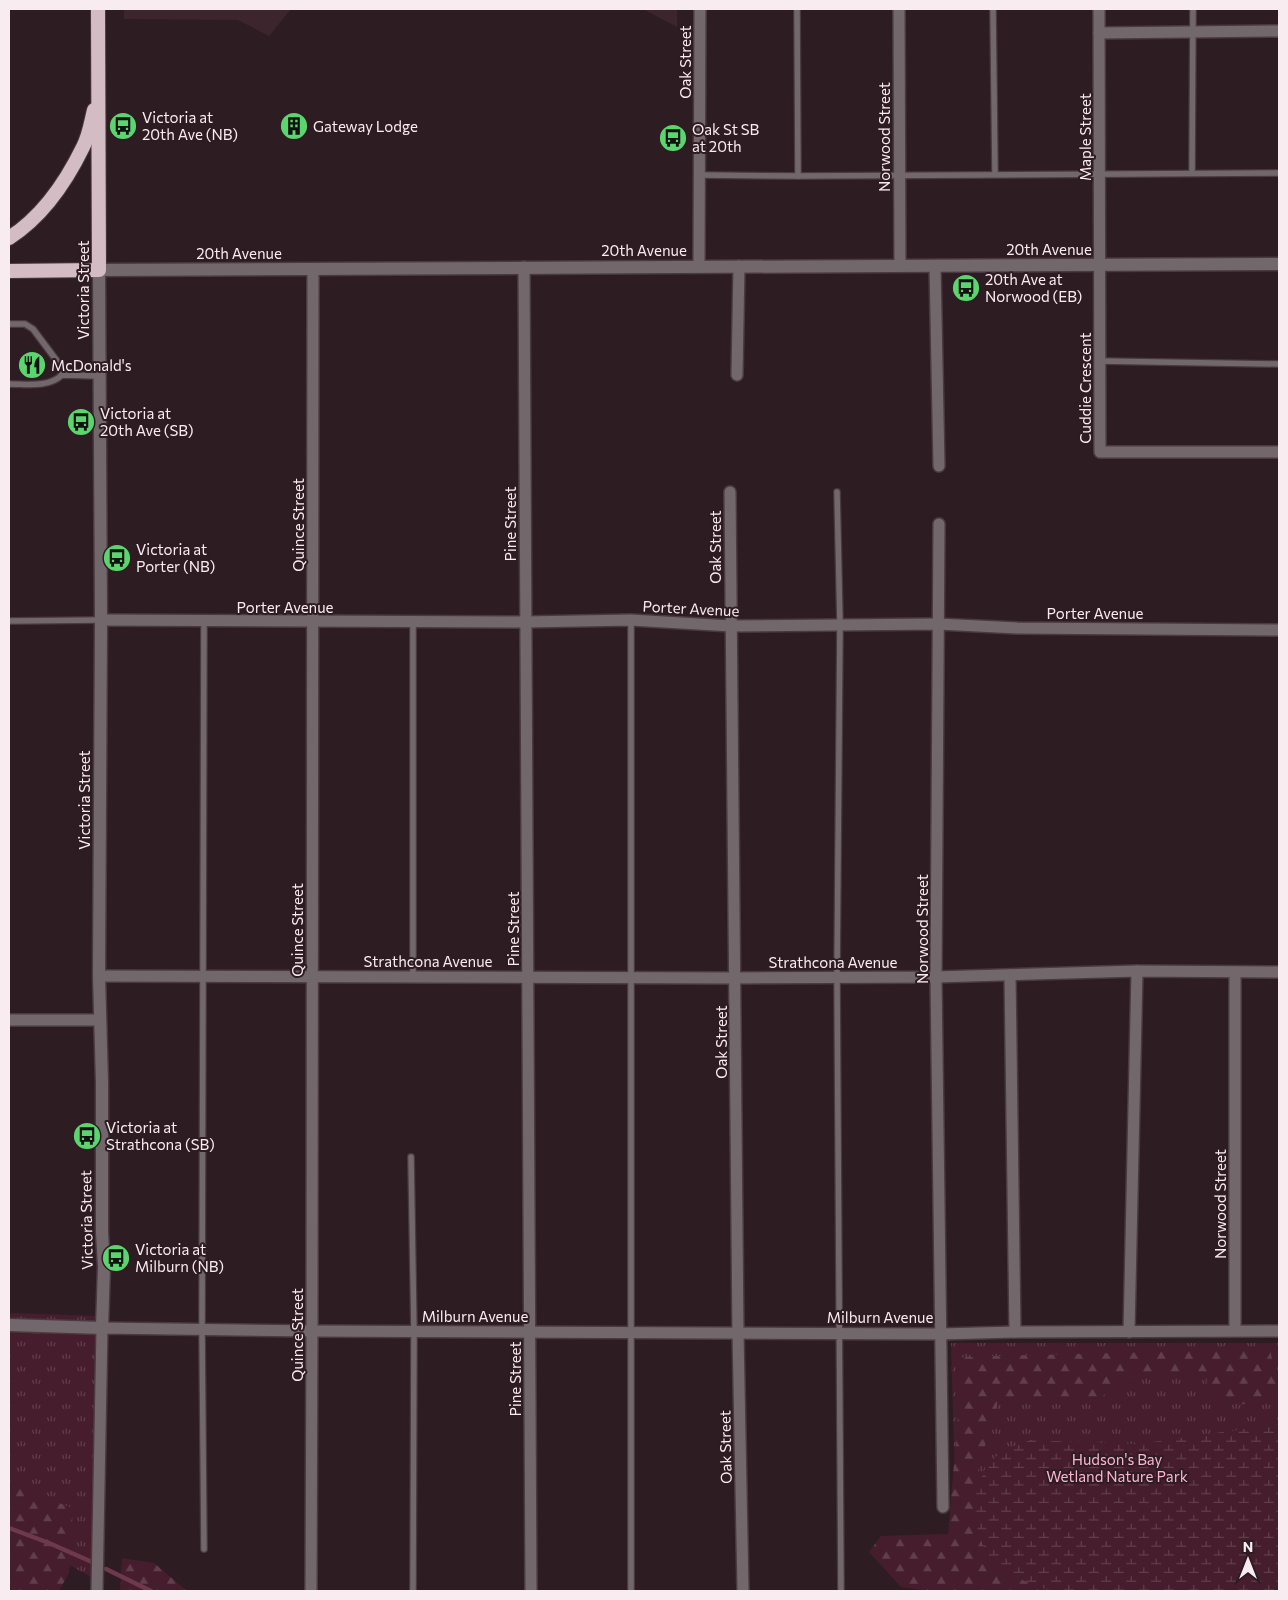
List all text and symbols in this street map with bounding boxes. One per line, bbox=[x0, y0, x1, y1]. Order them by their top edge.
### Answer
street label: Oak Street bbox=[676, 25, 694, 99]
street label: Norwood Street bbox=[875, 82, 893, 192]
street label: Maple Street bbox=[1076, 93, 1094, 181]
place label: Victoria at 20th Ave (NB) bbox=[142, 108, 238, 143]
bus stop icon: Victoria at 20th Ave (NB) bbox=[108, 111, 138, 141]
building icon: Gateway Lodge bbox=[279, 111, 309, 141]
place label: Gateway Lodge bbox=[313, 117, 418, 135]
place label: Oak St SB at 20th bbox=[692, 120, 760, 155]
bus stop icon: Oak St SB at 20th bbox=[658, 123, 688, 153]
street label: Victoria Street bbox=[74, 240, 92, 340]
street label: 20th Avenue bbox=[1006, 240, 1092, 258]
street label: 20th Avenue bbox=[601, 241, 687, 259]
street label: 20th Avenue bbox=[196, 244, 282, 262]
place label: 20th Ave at Norwood (EB) bbox=[985, 270, 1082, 305]
bus stop icon: 20th Ave at Norwood (EB) bbox=[951, 273, 981, 303]
street label: Cuddie Crescent bbox=[1076, 332, 1094, 444]
restaurant icon: McDonald's bbox=[17, 350, 47, 380]
place label: McDonald's bbox=[51, 356, 132, 374]
place label: Victoria at 20th Ave (SB) bbox=[100, 404, 193, 439]
bus stop icon: Victoria at 20th Ave (SB) bbox=[66, 407, 96, 437]
street label: Quince Street bbox=[289, 478, 307, 572]
street label: Pine Street bbox=[501, 486, 519, 562]
street label: Oak Street bbox=[706, 510, 724, 584]
place label: Victoria at Porter (NB) bbox=[136, 540, 215, 575]
bus stop icon: Victoria at Porter (NB) bbox=[102, 543, 132, 573]
street label: Porter Avenue bbox=[642, 596, 740, 620]
street label: Porter Avenue bbox=[237, 598, 334, 616]
street label: Porter Avenue bbox=[1047, 604, 1144, 622]
street label: Victoria Street bbox=[75, 750, 93, 850]
street label: Norwood Street bbox=[913, 874, 931, 984]
street label: Quince Street bbox=[288, 883, 306, 977]
street label: Pine Street bbox=[504, 891, 522, 967]
street label: Strathcona Avenue bbox=[364, 952, 493, 970]
street label: Strathcona Avenue bbox=[769, 953, 898, 971]
street label: Oak Street bbox=[712, 1005, 730, 1079]
place label: Victoria at Strathcona (SB) bbox=[106, 1118, 215, 1153]
bus stop icon: Victoria at Strathcona (SB) bbox=[72, 1121, 102, 1151]
street label: Norwood Street bbox=[1211, 1149, 1229, 1259]
street label: Victoria Street bbox=[76, 1170, 96, 1270]
place label: Victoria at Milburn (NB) bbox=[135, 1240, 224, 1275]
bus stop icon: Victoria at Milburn (NB) bbox=[101, 1243, 131, 1273]
street label: Quince Street bbox=[288, 1288, 306, 1382]
street label: Milburn Avenue bbox=[422, 1307, 528, 1325]
street label: Milburn Avenue bbox=[827, 1308, 933, 1326]
street label: Pine Street bbox=[506, 1341, 524, 1417]
street label: Oak Street bbox=[715, 1410, 735, 1484]
park label: Hudson's Bay Wetland Nature Park bbox=[1046, 1450, 1188, 1485]
north arrow bbox=[1223, 1535, 1273, 1585]
text: N bbox=[1243, 1538, 1253, 1555]

